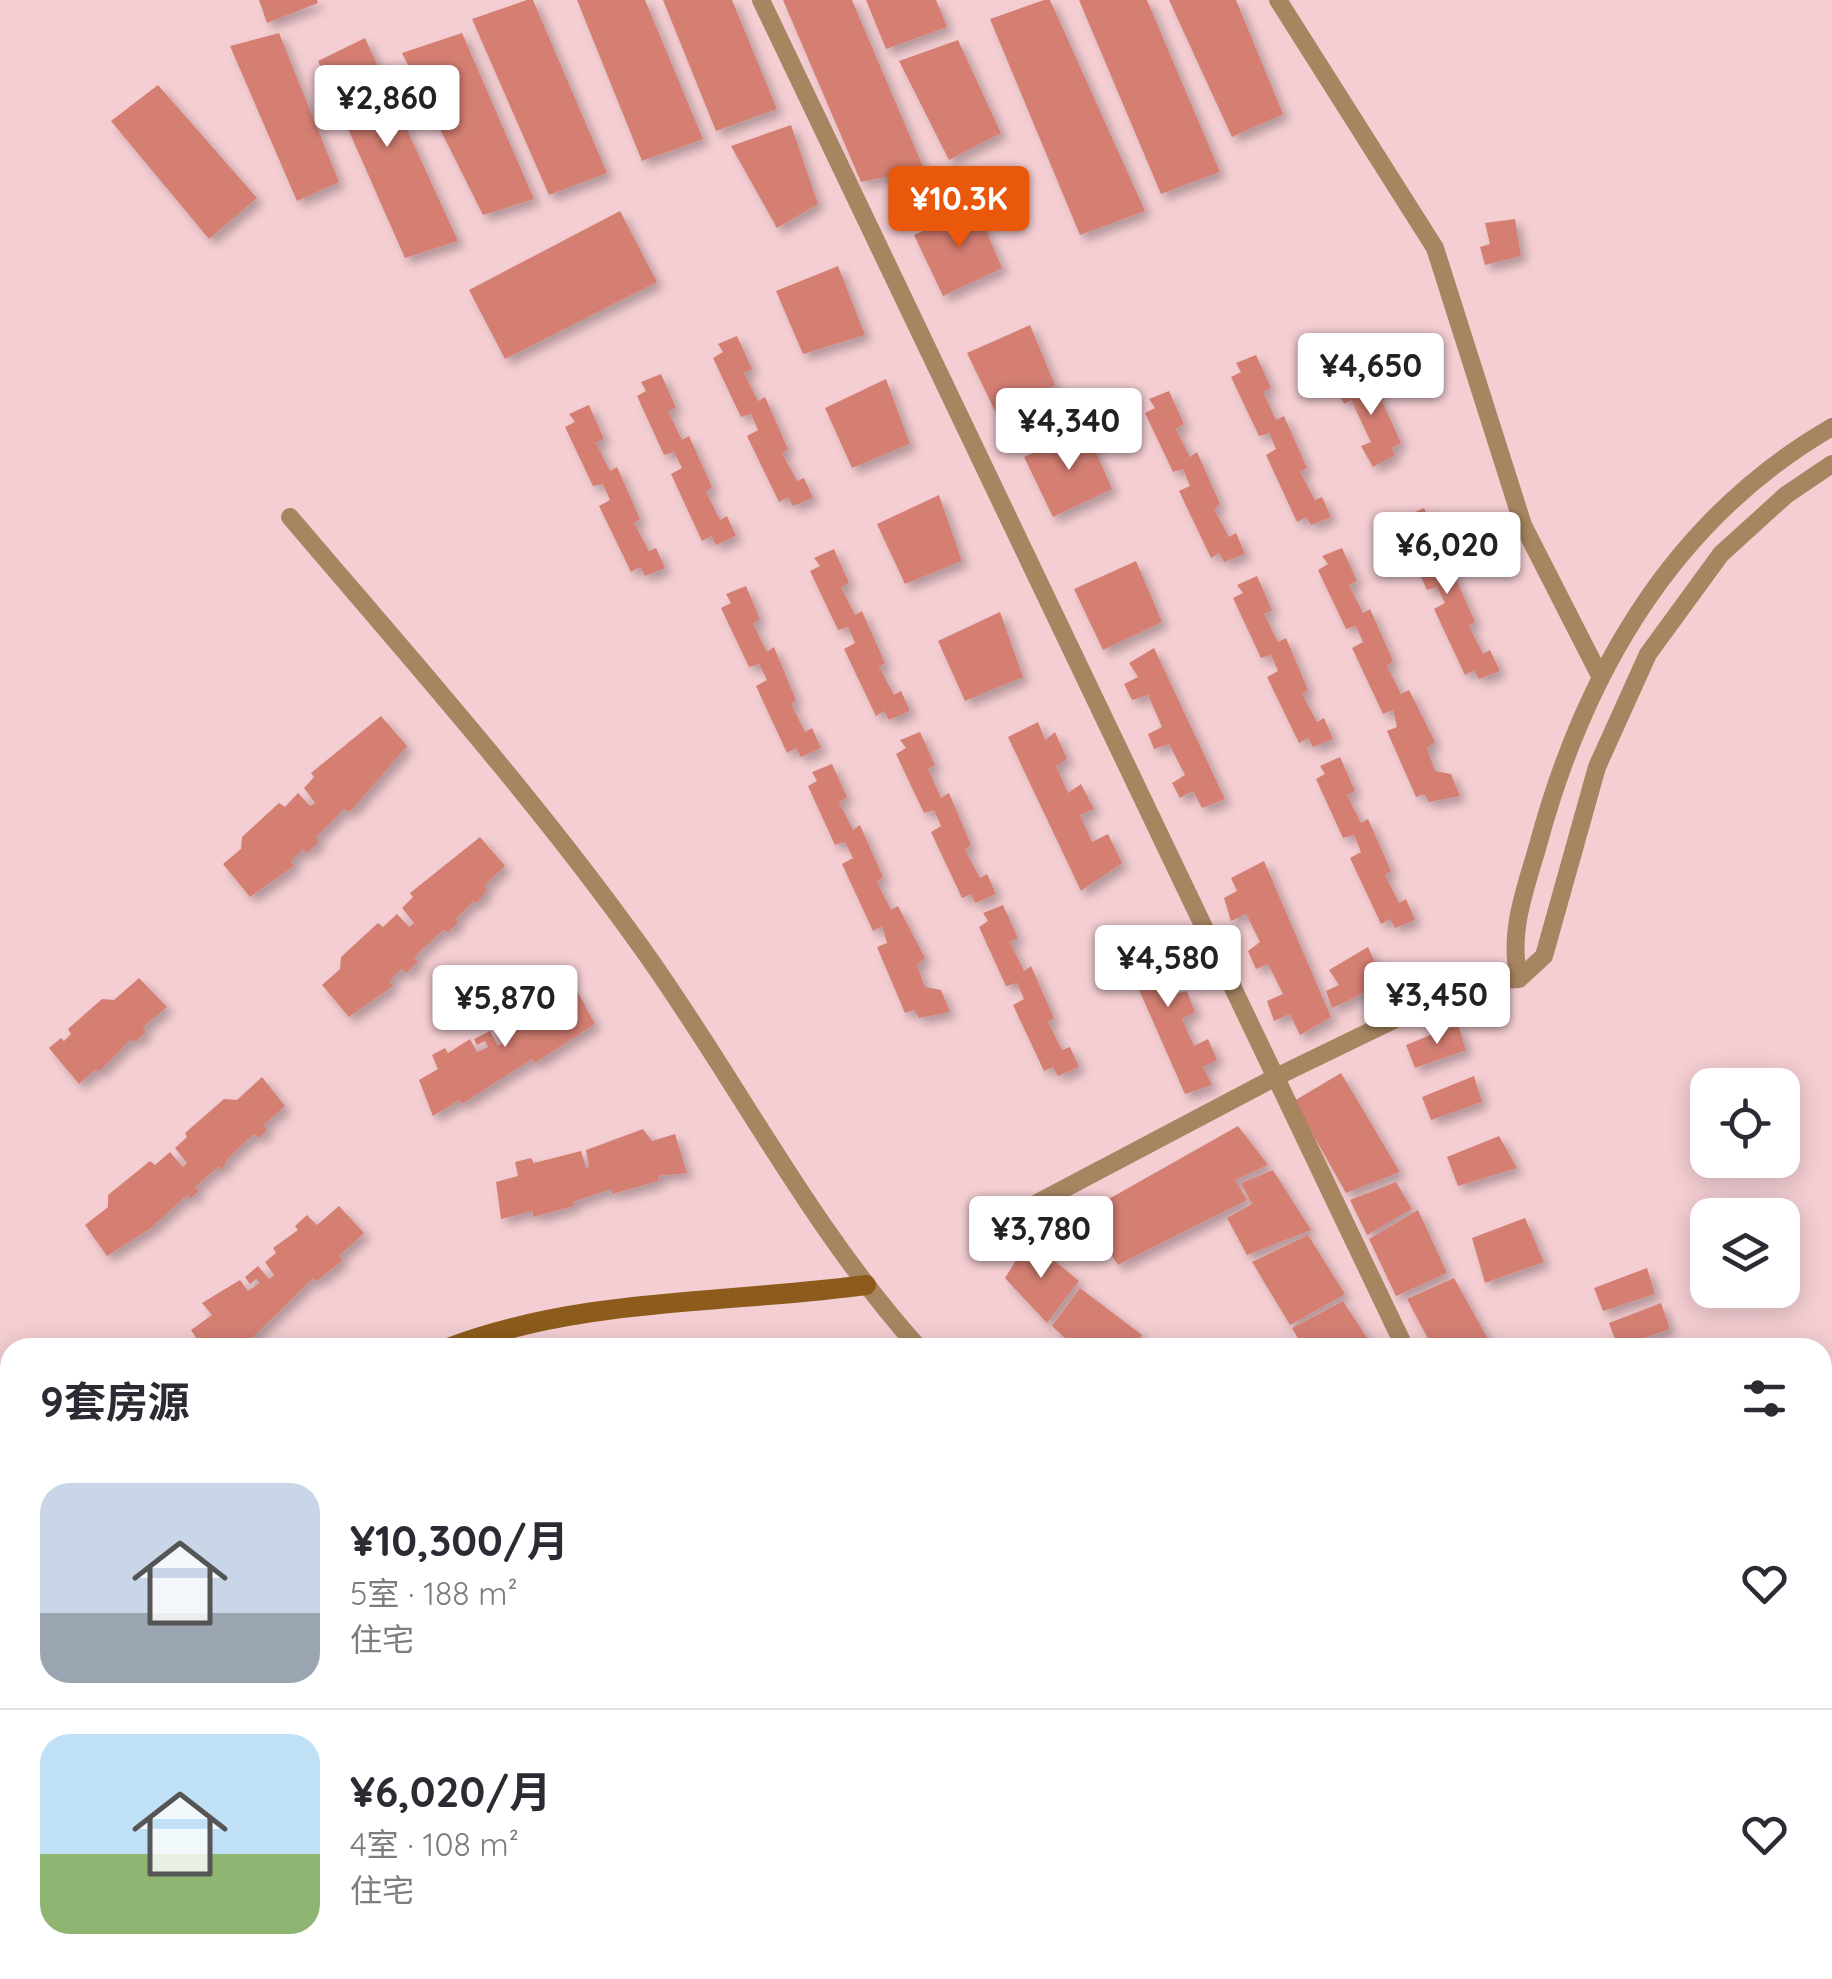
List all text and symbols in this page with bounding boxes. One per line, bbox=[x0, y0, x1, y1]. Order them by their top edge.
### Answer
pin: ¥2,860 bbox=[306, 65, 468, 150]
text: ¥2,860 bbox=[337, 77, 437, 117]
pin: ¥10.3K bbox=[878, 166, 1040, 251]
text: ¥10.3K bbox=[910, 178, 1008, 218]
pin: ¥4,650 bbox=[1290, 333, 1452, 418]
text: ¥4,650 bbox=[1320, 345, 1422, 385]
pin: ¥4,340 bbox=[988, 388, 1150, 473]
text: ¥4,340 bbox=[1018, 400, 1120, 440]
pin: ¥6,020 bbox=[1366, 512, 1528, 597]
text: ¥6,020 bbox=[1395, 524, 1499, 564]
pin: ¥4,580 bbox=[1087, 925, 1249, 1010]
text: ¥4,580 bbox=[1117, 937, 1219, 977]
pin: ¥3,450 bbox=[1356, 962, 1518, 1047]
pin: ¥5,870 bbox=[424, 965, 586, 1050]
text: ¥3,450 bbox=[1386, 974, 1488, 1014]
text: ¥5,870 bbox=[454, 977, 556, 1017]
map controls bbox=[1690, 1068, 1800, 1308]
button: locate bbox=[1690, 1068, 1800, 1178]
pin: ¥3,780 bbox=[960, 1196, 1122, 1281]
button: layers bbox=[1690, 1198, 1800, 1308]
text: ¥3,780 bbox=[991, 1208, 1091, 1248]
icon: filters bbox=[1737, 1371, 1792, 1426]
text: 9套房源 bbox=[40, 1375, 190, 1428]
text: ¥10,300/月 bbox=[350, 1514, 569, 1567]
icon: home bbox=[120, 1523, 240, 1643]
icon: heart bbox=[1737, 1556, 1792, 1611]
text: 5室 · 188 m² bbox=[350, 1573, 518, 1613]
text: 住宅 bbox=[350, 1619, 414, 1659]
text: ¥6,020/月 bbox=[350, 1765, 551, 1818]
icon: home bbox=[120, 1774, 240, 1894]
icon: heart bbox=[1737, 1807, 1792, 1862]
text: 4室 · 108 m² bbox=[350, 1824, 519, 1864]
text: 住宅 bbox=[350, 1870, 414, 1910]

